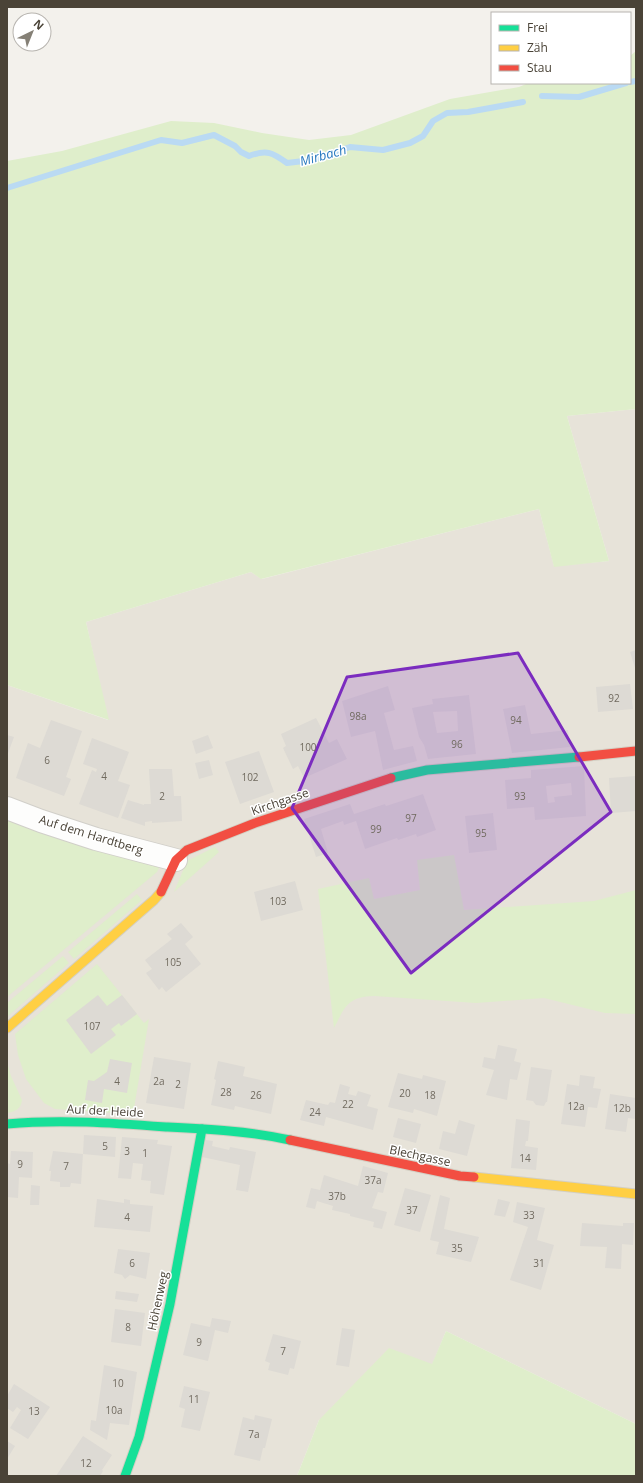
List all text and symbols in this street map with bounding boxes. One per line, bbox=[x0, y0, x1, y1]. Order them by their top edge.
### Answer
north arrow bbox=[12, 12, 52, 52]
legend bbox=[491, 12, 631, 84]
text: N bbox=[31, 16, 48, 33]
text: Frei bbox=[527, 19, 548, 36]
text: Zäh bbox=[527, 39, 548, 56]
text: Stau bbox=[527, 59, 552, 76]
water label: Mirbach bbox=[298, 140, 348, 170]
house number: 92 bbox=[608, 691, 620, 705]
house number: 98a bbox=[350, 709, 367, 723]
house number: 94 bbox=[510, 713, 522, 727]
house number: 96 bbox=[451, 737, 463, 751]
house number: 100 bbox=[299, 740, 317, 754]
house number: 6 bbox=[44, 753, 50, 767]
house number: 4 bbox=[101, 769, 107, 783]
house number: 102 bbox=[241, 770, 259, 784]
street label: Kirchgasse bbox=[249, 784, 311, 819]
house number: 2 bbox=[159, 789, 165, 803]
house number: 93 bbox=[514, 789, 526, 803]
street label: Auf dem Hardtberg bbox=[37, 811, 146, 859]
house number: 97 bbox=[405, 811, 417, 825]
house number: 99 bbox=[370, 822, 382, 836]
house number: 95 bbox=[475, 826, 487, 840]
house number: 103 bbox=[269, 894, 287, 908]
house number: 105 bbox=[164, 955, 182, 969]
house number: 107 bbox=[83, 1019, 101, 1033]
house number: 4 bbox=[114, 1074, 120, 1088]
house number: 2a bbox=[153, 1074, 165, 1088]
house number: 2 bbox=[175, 1077, 181, 1091]
house number: 28 bbox=[220, 1085, 232, 1099]
house number: 20 bbox=[399, 1086, 411, 1100]
house number: 26 bbox=[250, 1088, 262, 1102]
house number: 18 bbox=[424, 1088, 436, 1102]
house number: 22 bbox=[342, 1097, 354, 1111]
house number: 12a bbox=[568, 1099, 585, 1113]
street label: Auf der Heide bbox=[66, 1100, 144, 1121]
house number: 12b bbox=[613, 1101, 631, 1115]
house number: 24 bbox=[309, 1105, 321, 1119]
house number: 5 bbox=[102, 1139, 108, 1153]
street label: Blechgasse bbox=[388, 1141, 452, 1170]
house number: 3 bbox=[124, 1144, 130, 1158]
house number: 1 bbox=[142, 1146, 148, 1160]
house number: 14 bbox=[519, 1151, 531, 1165]
house number: 9 bbox=[17, 1157, 23, 1171]
house number: 7 bbox=[63, 1159, 69, 1173]
house number: 37a bbox=[365, 1173, 382, 1187]
house number: 37b bbox=[328, 1189, 346, 1203]
house number: 37 bbox=[406, 1203, 418, 1217]
house number: 33 bbox=[523, 1208, 535, 1222]
house number: 4 bbox=[124, 1210, 130, 1224]
house number: 35 bbox=[451, 1241, 463, 1255]
house number: 6 bbox=[129, 1256, 135, 1270]
house number: 31 bbox=[533, 1256, 545, 1270]
street label: Höhenweg bbox=[143, 1269, 172, 1332]
house number: 8 bbox=[125, 1320, 131, 1334]
house number: 9 bbox=[196, 1335, 202, 1349]
house number: 7 bbox=[280, 1344, 286, 1358]
house number: 10 bbox=[112, 1376, 124, 1390]
house number: 11 bbox=[188, 1392, 200, 1406]
house number: 10a bbox=[106, 1403, 123, 1417]
house number: 13 bbox=[28, 1404, 40, 1418]
house number: 7a bbox=[248, 1427, 260, 1441]
house number: 12 bbox=[80, 1456, 92, 1470]

